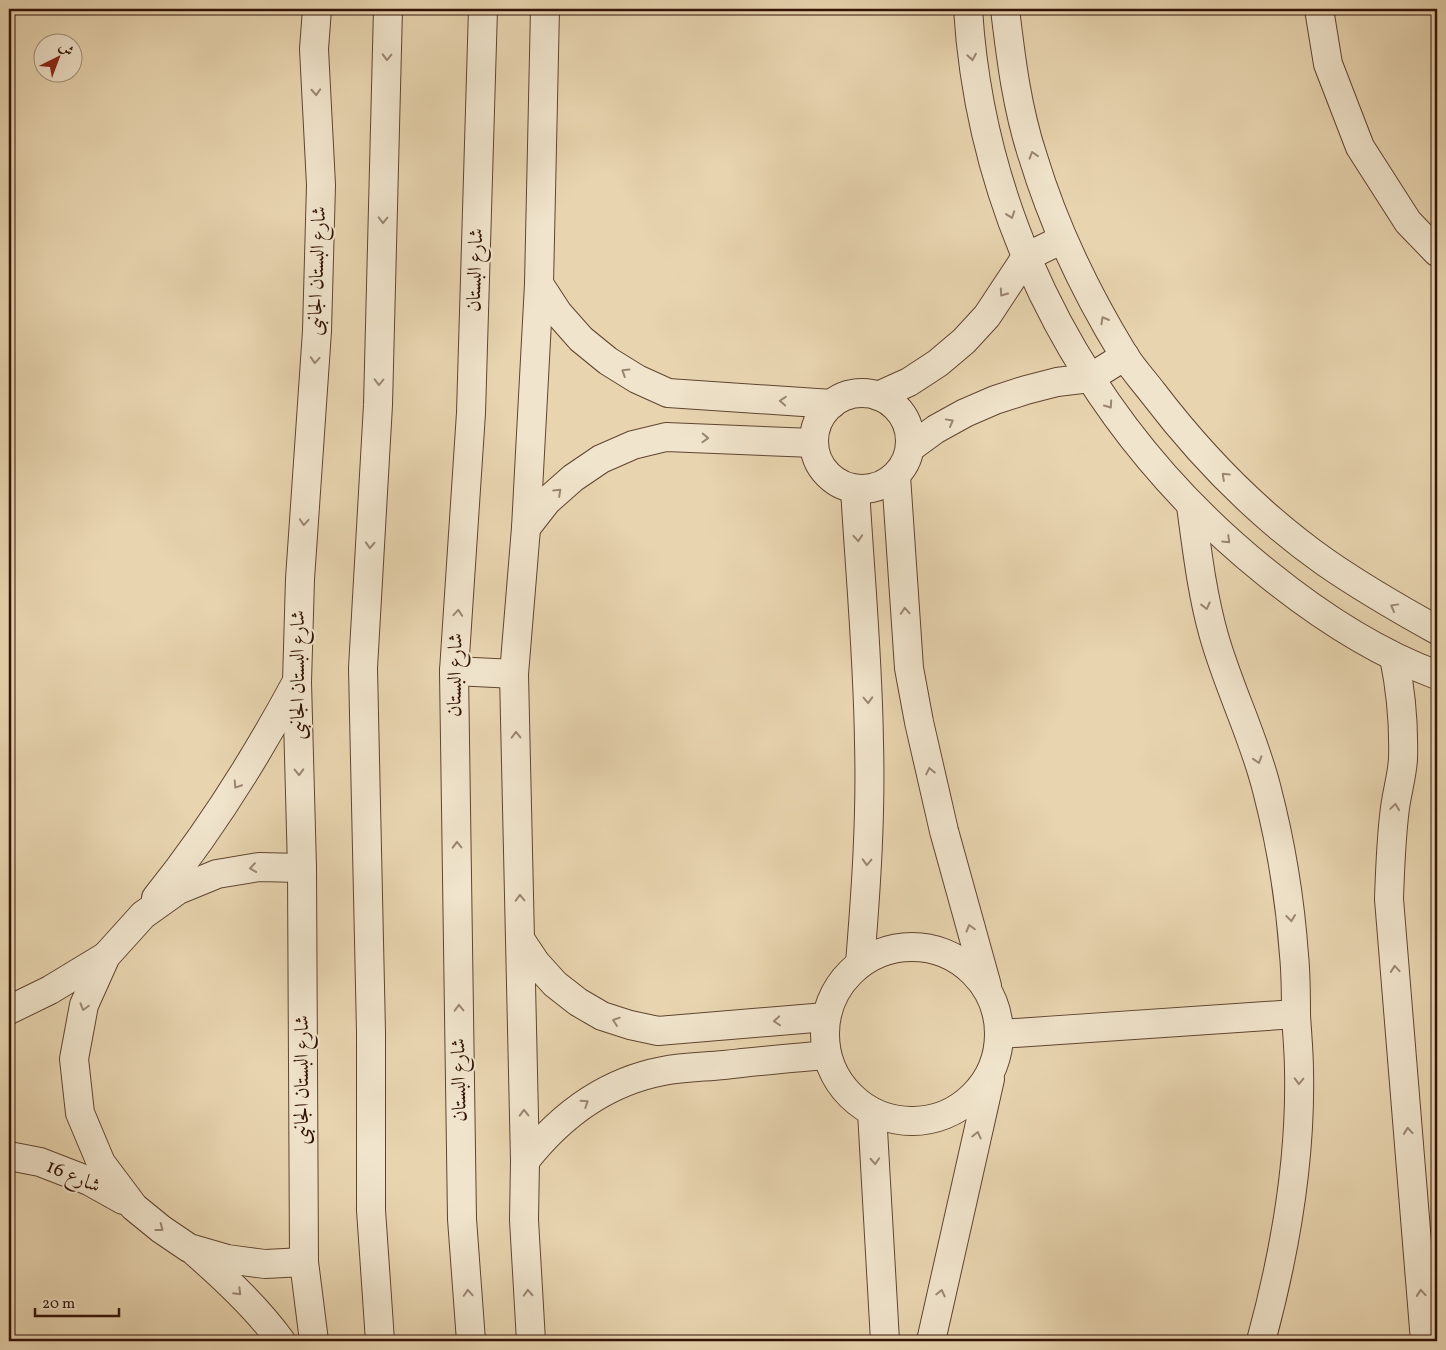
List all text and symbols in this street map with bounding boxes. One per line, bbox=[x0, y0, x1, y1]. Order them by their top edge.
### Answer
north arrow bbox=[32, 32, 82, 82]
text: ش bbox=[54, 38, 77, 61]
one-way arrow bbox=[967, 53, 977, 62]
one-way arrow bbox=[382, 54, 392, 62]
one-way arrow bbox=[311, 89, 321, 97]
one-way arrow bbox=[1028, 152, 1038, 160]
street label: شارع البستان الجانبى bbox=[302, 206, 336, 336]
one-way arrow bbox=[1005, 210, 1015, 219]
one-way arrow bbox=[378, 216, 388, 224]
street label: شارع البستان bbox=[461, 228, 493, 312]
one-way arrow bbox=[1000, 287, 1009, 297]
one-way arrow bbox=[1101, 316, 1111, 325]
one-way arrow bbox=[310, 356, 321, 364]
one-way arrow bbox=[622, 369, 631, 379]
one-way arrow bbox=[374, 379, 384, 387]
one-way arrow bbox=[779, 395, 787, 406]
one-way arrow bbox=[1103, 399, 1112, 409]
one-way arrow bbox=[945, 418, 954, 428]
one-way arrow bbox=[701, 433, 709, 444]
one-way arrow bbox=[1221, 473, 1230, 482]
one-way arrow bbox=[552, 489, 561, 498]
one-way arrow bbox=[299, 518, 310, 526]
one-way arrow bbox=[852, 534, 863, 542]
one-way arrow bbox=[1221, 534, 1230, 543]
one-way arrow bbox=[365, 541, 376, 549]
one-way arrow bbox=[1200, 601, 1211, 610]
one-way arrow bbox=[1391, 603, 1400, 613]
one-way arrow bbox=[900, 607, 911, 615]
one-way arrow bbox=[452, 609, 463, 617]
street label: شارع البستان الجانبى bbox=[285, 610, 315, 740]
street label: شارع البستان bbox=[441, 633, 473, 717]
one-way arrow bbox=[863, 696, 873, 704]
one-way arrow bbox=[511, 731, 521, 739]
one-way arrow bbox=[1252, 755, 1262, 763]
one-way arrow bbox=[925, 767, 936, 776]
one-way arrow bbox=[294, 768, 304, 776]
one-way arrow bbox=[234, 780, 244, 789]
one-way arrow bbox=[1390, 802, 1400, 811]
one-way arrow bbox=[452, 841, 462, 849]
one-way arrow bbox=[861, 859, 872, 867]
one-way arrow bbox=[249, 862, 257, 873]
one-way arrow bbox=[514, 893, 525, 901]
one-way arrow bbox=[1285, 915, 1296, 923]
one-way arrow bbox=[966, 925, 976, 933]
one-way arrow bbox=[1390, 964, 1401, 972]
one-way arrow bbox=[80, 1002, 90, 1011]
one-way arrow bbox=[454, 1004, 464, 1012]
street label: شارع البستان الجانبى bbox=[289, 1015, 319, 1145]
one-way arrow bbox=[613, 1016, 621, 1026]
one-way arrow bbox=[773, 1016, 781, 1027]
street label: شارع البستان bbox=[445, 1038, 477, 1122]
one-way arrow bbox=[1294, 1077, 1304, 1085]
one-way arrow bbox=[579, 1100, 589, 1109]
one-way arrow bbox=[519, 1108, 529, 1116]
one-way arrow bbox=[1403, 1126, 1414, 1134]
one-way arrow bbox=[971, 1131, 982, 1140]
street label: شارع 16 bbox=[41, 1153, 105, 1203]
one-way arrow bbox=[869, 1157, 880, 1165]
one-way arrow bbox=[154, 1222, 164, 1231]
scale bar bbox=[35, 1285, 119, 1317]
one-way arrow bbox=[232, 1286, 241, 1295]
one-way arrow bbox=[462, 1288, 473, 1296]
one-way arrow bbox=[522, 1288, 533, 1296]
one-way arrow bbox=[1416, 1288, 1427, 1296]
one-way arrow bbox=[935, 1289, 946, 1298]
text: 20 m bbox=[42, 1294, 75, 1315]

